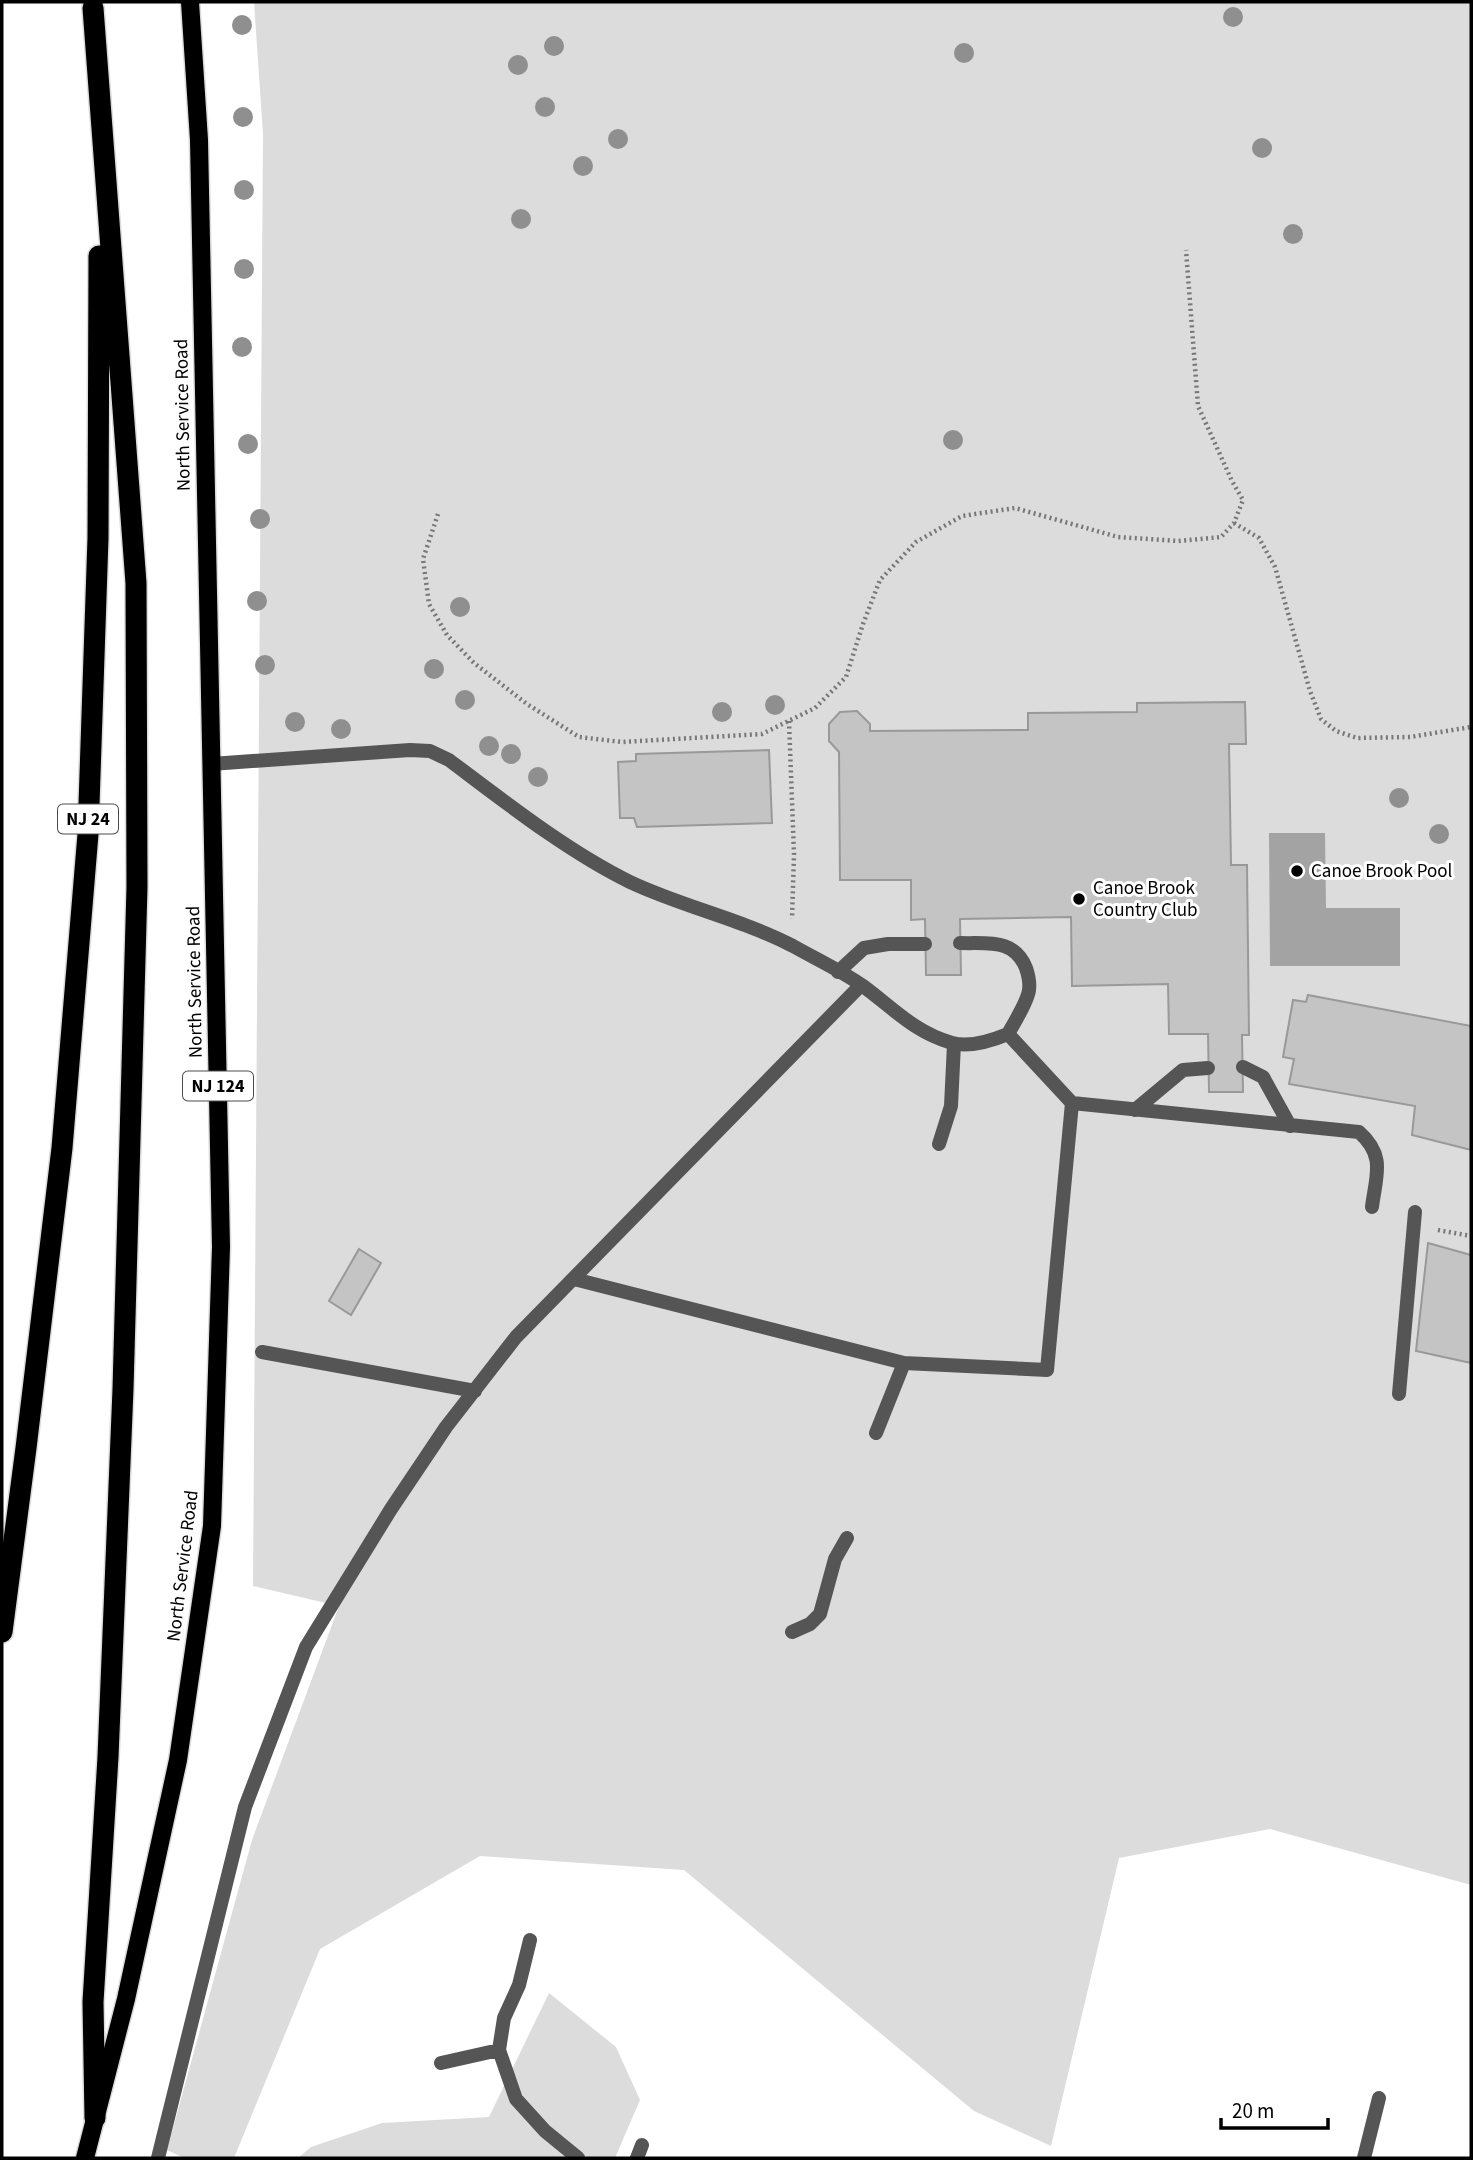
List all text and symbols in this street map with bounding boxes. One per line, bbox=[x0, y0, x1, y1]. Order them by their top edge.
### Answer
street label: North Service Road bbox=[168, 339, 198, 491]
road number: NJ 24 bbox=[58, 804, 118, 834]
place label: Canoe Brook Pool bbox=[1311, 858, 1453, 885]
marker: Canoe Brook Pool bbox=[1289, 863, 1305, 879]
place label: Canoe Brook Country Club bbox=[1093, 875, 1198, 924]
marker: Canoe Brook Country Club bbox=[1071, 891, 1087, 907]
street label: North Service Road bbox=[180, 906, 210, 1058]
road number: NJ 124 bbox=[183, 1072, 253, 1100]
street label: North Service Road bbox=[160, 1489, 206, 1643]
scale bar bbox=[1221, 2086, 1328, 2130]
text: 20 m bbox=[1232, 2096, 1274, 2126]

